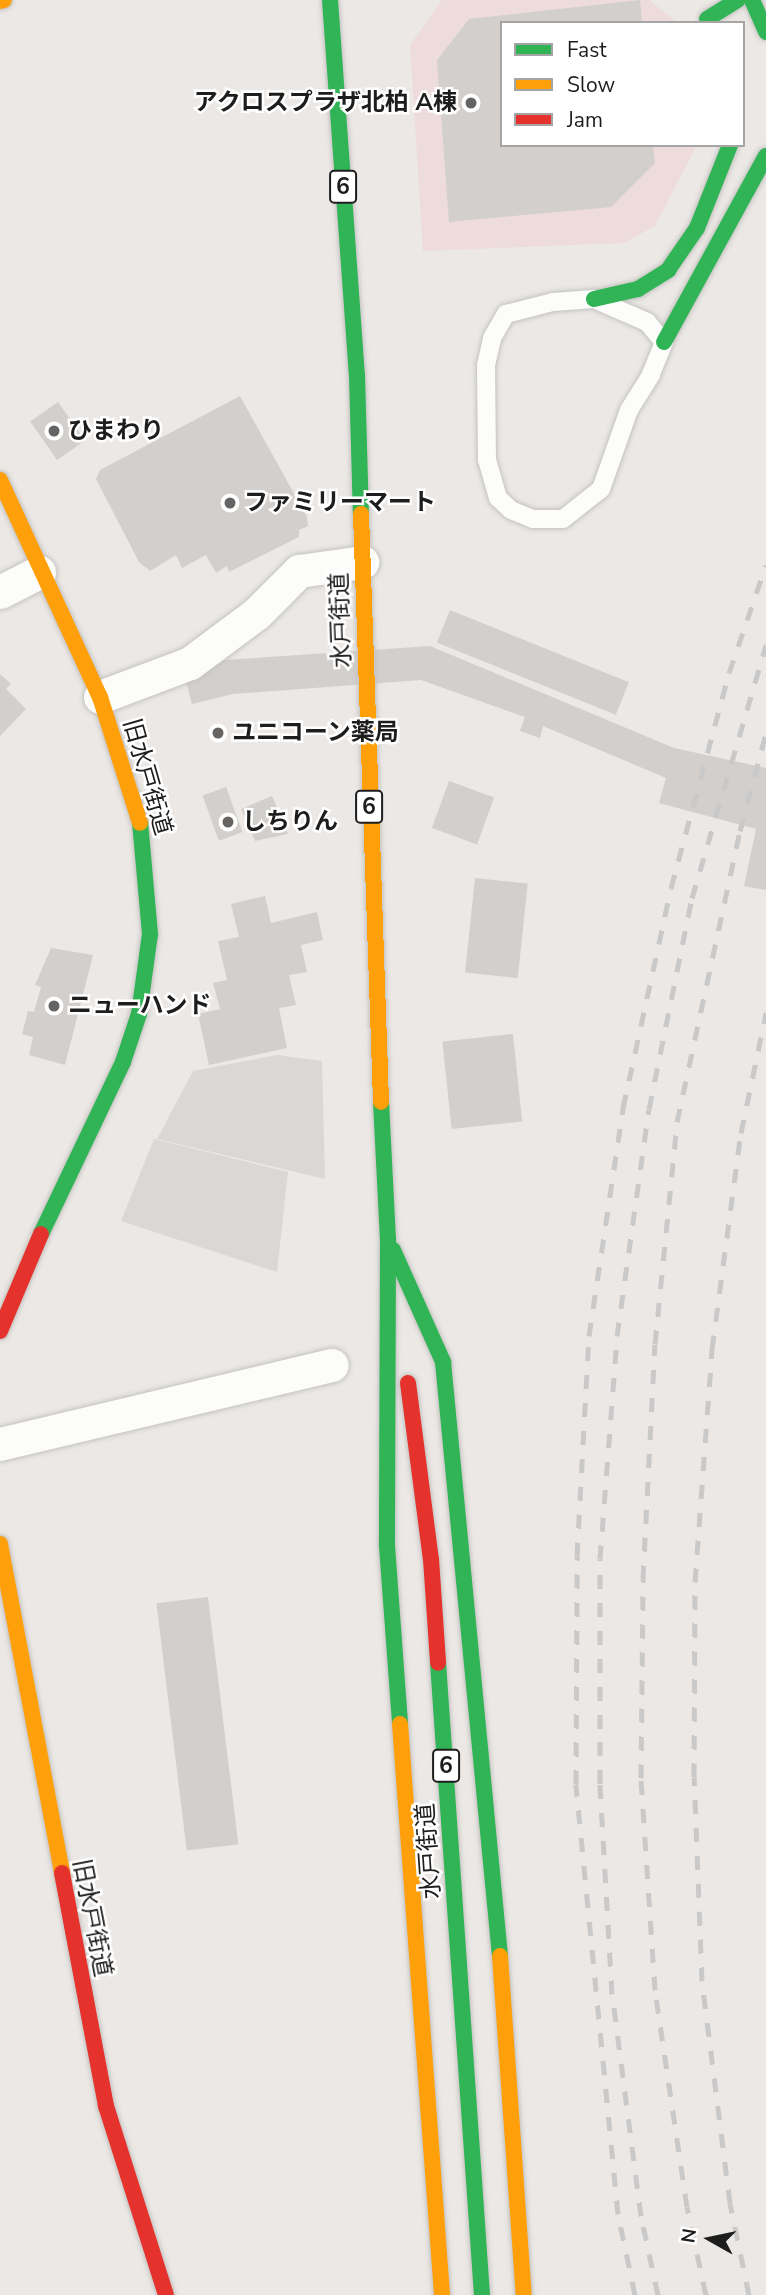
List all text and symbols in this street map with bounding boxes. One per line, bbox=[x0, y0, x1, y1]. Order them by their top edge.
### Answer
legend bbox=[500, 21, 745, 147]
text: Fast bbox=[567, 36, 607, 64]
text: Slow bbox=[567, 71, 615, 99]
place label: アクロスプラザ北柏 A棟 bbox=[193, 89, 457, 117]
marker: アクロスプラザ北柏 A棟 bbox=[463, 95, 479, 111]
text: Jam bbox=[567, 106, 603, 134]
road number: 6 bbox=[329, 168, 357, 206]
place label: ひまわり bbox=[68, 417, 164, 445]
marker: ひまわり bbox=[46, 423, 62, 439]
place label: ファミリーマート bbox=[244, 489, 436, 517]
marker: ファミリーマート bbox=[222, 495, 238, 511]
street label: 水戸街道 bbox=[325, 572, 357, 668]
street label: 旧水戸街道 bbox=[117, 715, 177, 839]
place label: ユニコーン薬局 bbox=[232, 719, 400, 747]
marker: ユニコーン薬局 bbox=[210, 725, 226, 741]
road number: 6 bbox=[355, 788, 383, 827]
place label: しちりん bbox=[242, 808, 338, 836]
marker: しちりん bbox=[220, 814, 236, 830]
place label: ニューハンド bbox=[68, 992, 212, 1020]
marker: ニューハンド bbox=[46, 998, 62, 1014]
road number: 6 bbox=[432, 1746, 460, 1786]
street label: 水戸街道 bbox=[411, 1802, 447, 1900]
street label: 旧水戸街道 bbox=[66, 1856, 118, 1980]
north arrow bbox=[675, 2204, 745, 2274]
text: N bbox=[675, 2227, 703, 2245]

